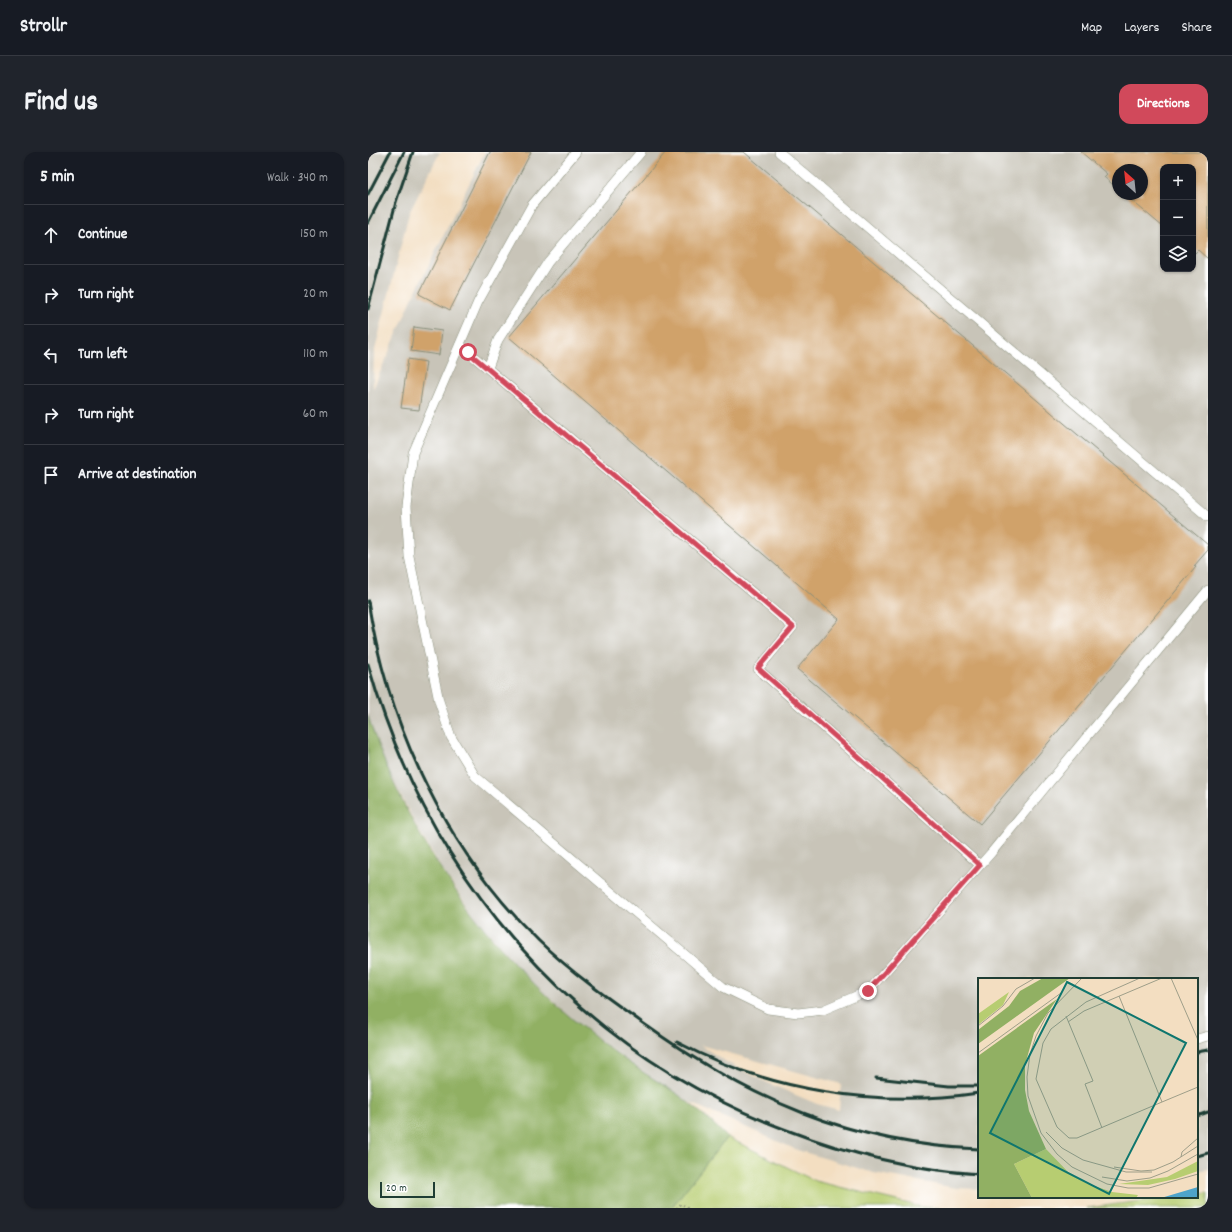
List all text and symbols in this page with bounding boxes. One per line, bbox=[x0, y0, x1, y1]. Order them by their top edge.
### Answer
text: Strollr bbox=[20, 14, 67, 41]
text: Map bbox=[1081, 18, 1102, 38]
text: Layers bbox=[1124, 18, 1159, 38]
text: Share bbox=[1181, 18, 1212, 38]
text: Find us bbox=[24, 84, 98, 124]
button: Directions bbox=[1119, 84, 1208, 124]
north arrow bbox=[1112, 164, 1148, 200]
map controls bbox=[1160, 164, 1196, 272]
button: + bbox=[1160, 164, 1196, 200]
text: 5 min bbox=[40, 166, 74, 190]
text: Walk · 340 m bbox=[267, 169, 328, 188]
button: − bbox=[1160, 200, 1196, 236]
icon: ahead bbox=[40, 224, 62, 246]
text: Continue bbox=[78, 224, 127, 246]
text: 150 m bbox=[300, 225, 328, 244]
button: layers bbox=[1160, 236, 1196, 272]
icon: right bbox=[40, 284, 62, 306]
text: Turn right bbox=[78, 284, 134, 306]
text: 20 m bbox=[303, 285, 328, 304]
route start bbox=[459, 343, 477, 361]
icon: left bbox=[40, 344, 62, 366]
text: Turn left bbox=[78, 344, 127, 366]
text: 110 m bbox=[303, 345, 328, 364]
icon: right bbox=[40, 404, 62, 426]
text: Turn right bbox=[78, 404, 134, 426]
text: 60 m bbox=[303, 405, 328, 424]
icon: arrive bbox=[40, 464, 62, 486]
text: Arrive at destination bbox=[78, 464, 196, 486]
inset map bbox=[978, 978, 1198, 1198]
route end bbox=[859, 982, 877, 1000]
scale bar bbox=[380, 1180, 435, 1199]
text: 20 m bbox=[386, 1181, 407, 1197]

